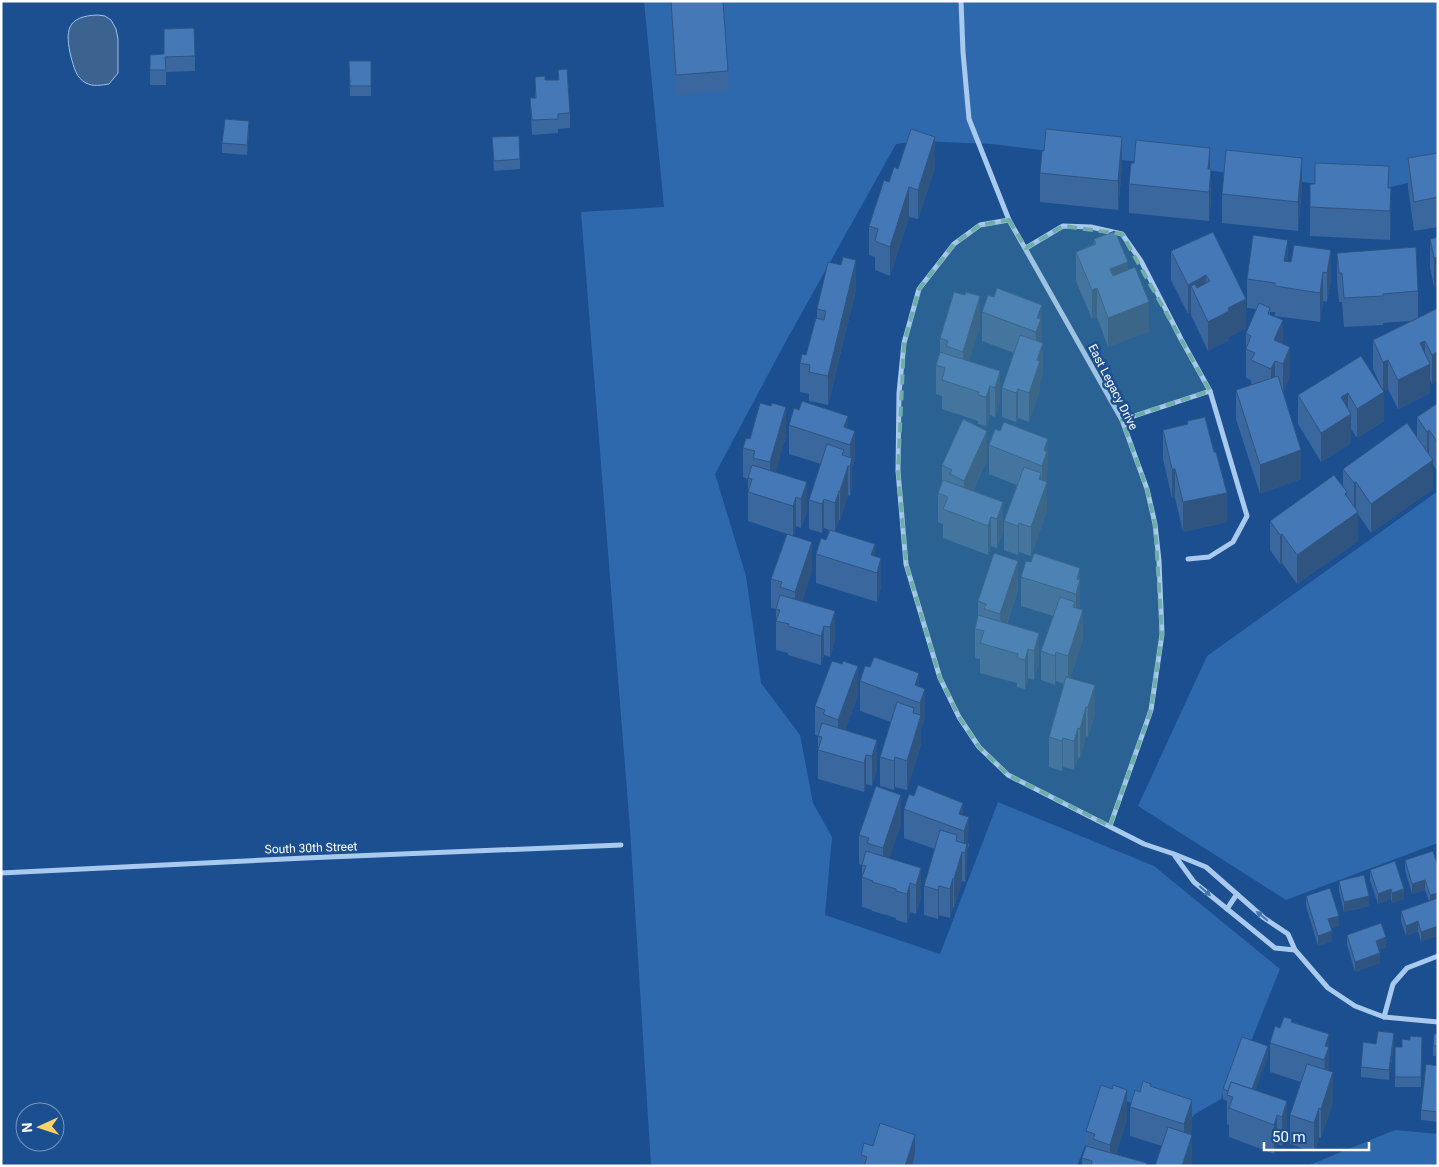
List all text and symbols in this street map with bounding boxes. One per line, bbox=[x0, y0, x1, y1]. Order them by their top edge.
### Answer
street label: East Legacy Drive bbox=[1085, 342, 1141, 432]
street label: South 30th Street bbox=[264, 839, 358, 857]
one-way arrow bbox=[1198, 885, 1211, 896]
one-way arrow bbox=[1256, 910, 1269, 921]
north arrow bbox=[15, 1102, 65, 1152]
scale bar bbox=[1264, 1120, 1369, 1152]
text: N bbox=[19, 1122, 35, 1133]
text: 50 m bbox=[1272, 1128, 1306, 1146]

